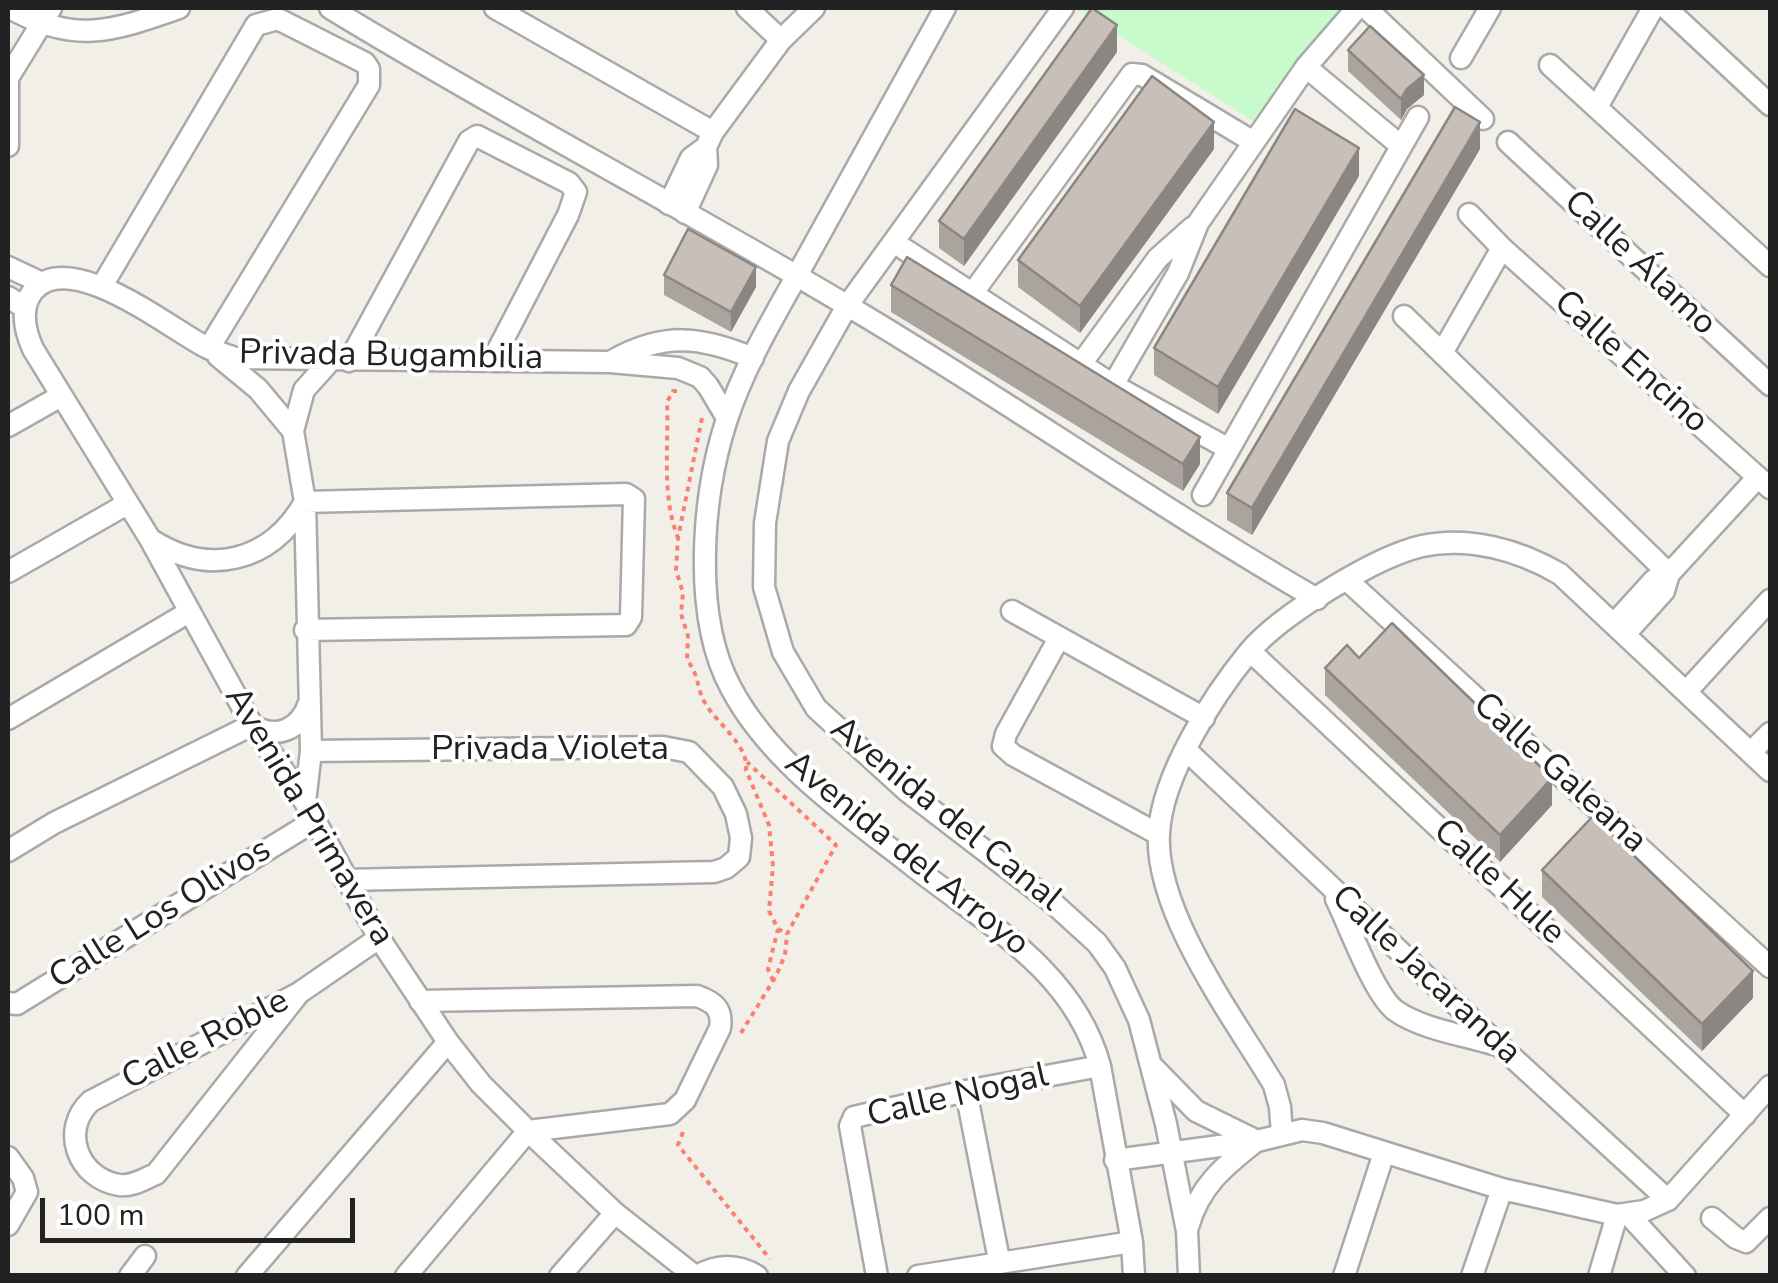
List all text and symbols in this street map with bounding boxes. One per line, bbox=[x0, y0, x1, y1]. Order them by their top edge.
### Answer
street label: Calle Álamo bbox=[1554, 183, 1724, 345]
street label: Calle Encino bbox=[1544, 283, 1716, 443]
street label: Privada Bugambilia bbox=[238, 333, 544, 381]
street label: Avenida Primavera bbox=[214, 680, 402, 954]
street label: Calle Galeana bbox=[1463, 685, 1655, 863]
street label: Avenida del Canal bbox=[821, 709, 1069, 921]
street label: Privada Violeta bbox=[431, 730, 669, 772]
street label: Avenida del Arroyo bbox=[775, 744, 1037, 966]
street label: Calle Hule bbox=[1423, 811, 1573, 955]
street label: Calle Los Olivos bbox=[43, 830, 279, 1000]
street label: Calle Jacaranda bbox=[1321, 877, 1529, 1075]
street label: Calle Roble bbox=[116, 981, 296, 1101]
street label: Calle Nogal bbox=[863, 1056, 1053, 1138]
scale bar bbox=[45, 1178, 360, 1240]
text: 100 m bbox=[57, 1195, 144, 1236]

